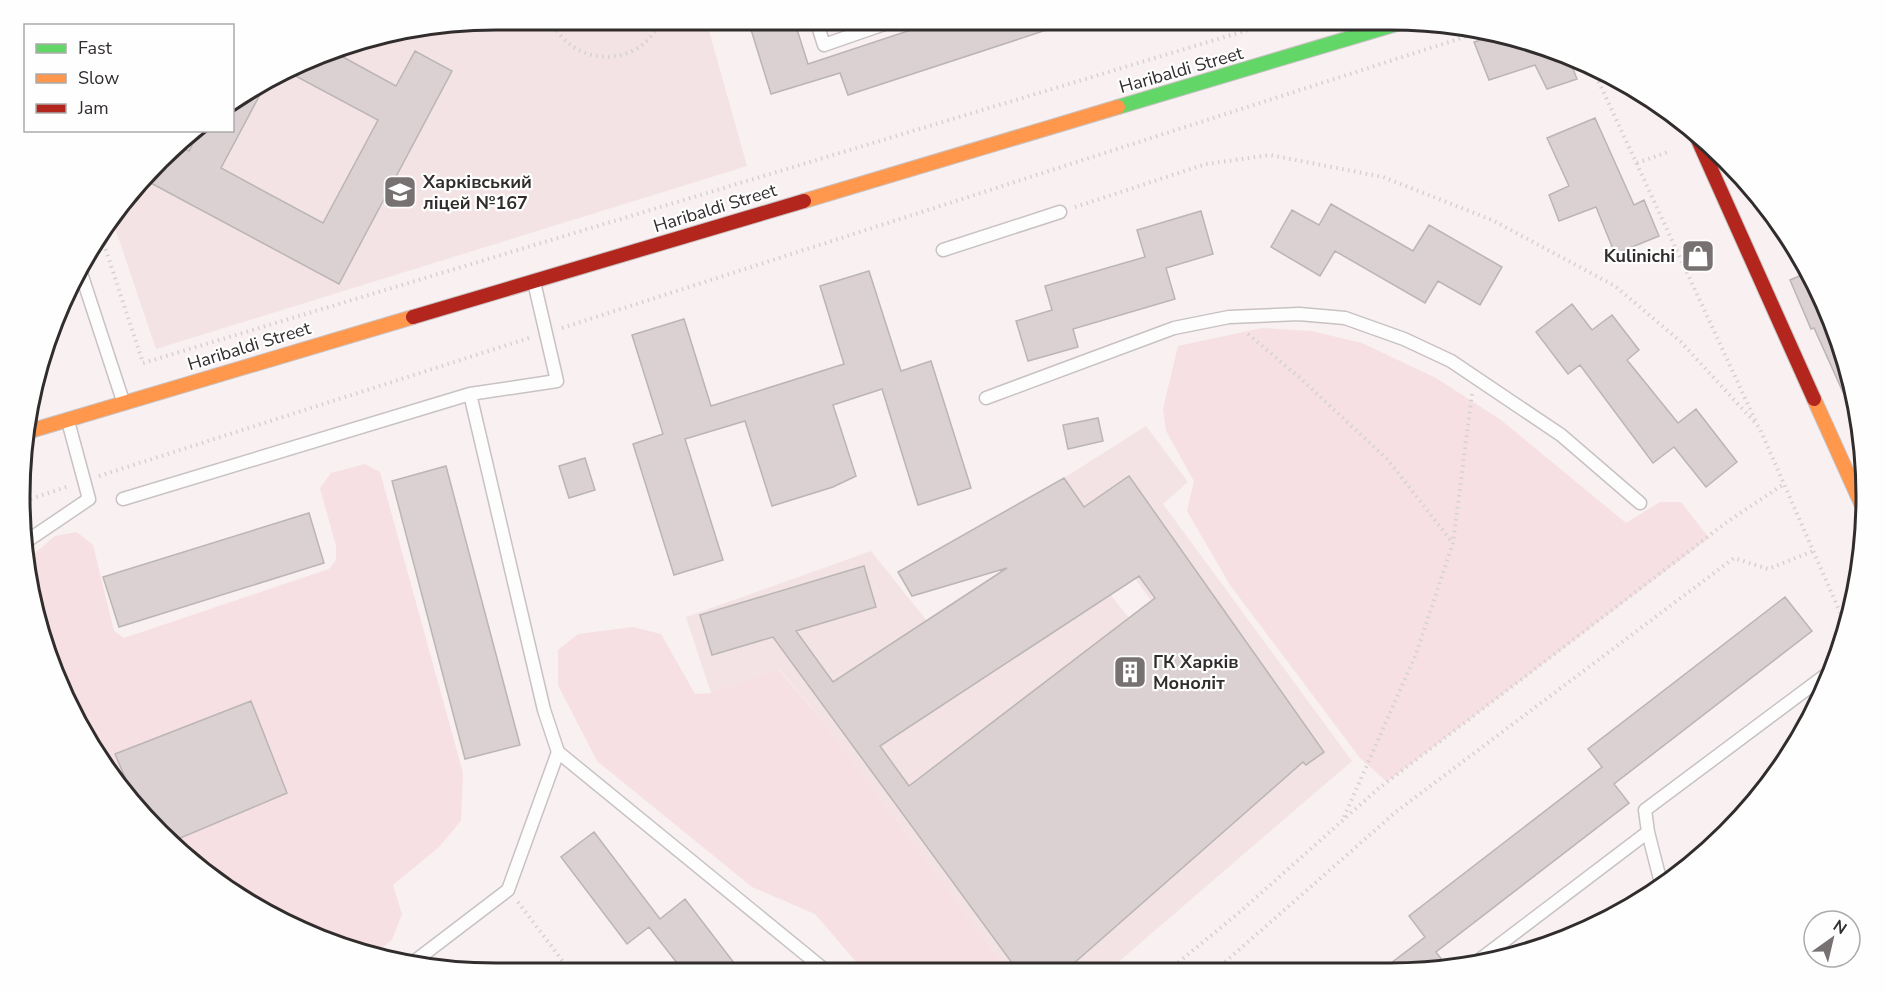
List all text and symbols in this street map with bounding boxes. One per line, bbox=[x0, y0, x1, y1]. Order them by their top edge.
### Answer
legend bbox=[24, 24, 234, 132]
text: Fast bbox=[78, 36, 113, 60]
street label: Haribaldi Street bbox=[1116, 41, 1246, 99]
text: Slow bbox=[78, 66, 119, 90]
text: Jam bbox=[77, 96, 109, 120]
place label: Харківський ліцей №167 bbox=[422, 170, 532, 215]
school or university icon: Харківський ліцей №167 bbox=[382, 174, 418, 210]
street label: Haribaldi Street bbox=[651, 178, 780, 238]
shop icon: Kulinichi bbox=[1680, 238, 1716, 274]
place label: Kulinichi bbox=[1604, 244, 1675, 268]
street label: Haribaldi Street bbox=[185, 316, 314, 376]
place label: ГК Харків Моноліт bbox=[1153, 650, 1238, 695]
building icon: ГК Харків Моноліт bbox=[1112, 654, 1148, 690]
north arrow bbox=[1802, 909, 1862, 969]
text: N bbox=[1829, 915, 1851, 940]

